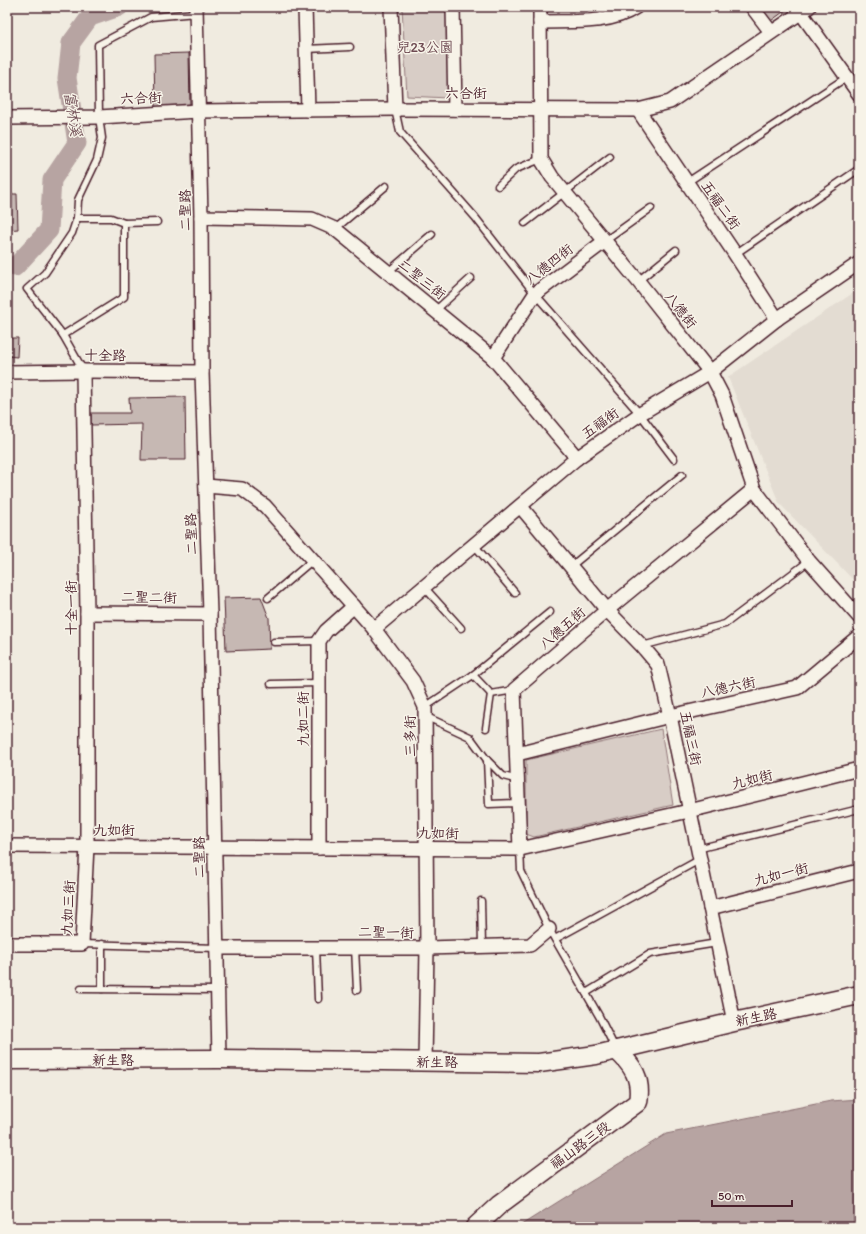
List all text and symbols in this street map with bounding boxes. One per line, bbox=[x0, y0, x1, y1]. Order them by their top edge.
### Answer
park label: 兒23公園 bbox=[397, 39, 454, 56]
street label: 六合街 bbox=[445, 85, 487, 102]
street label: 六合街 bbox=[120, 89, 162, 108]
water label: 富林溪 bbox=[61, 90, 86, 139]
street label: 五福二街 bbox=[698, 177, 744, 233]
street label: 二聖路 bbox=[177, 189, 194, 231]
street label: 八德四街 bbox=[522, 240, 577, 288]
street label: 二聖三街 bbox=[394, 255, 449, 303]
street label: 八德街 bbox=[661, 289, 700, 332]
street label: 十全路 bbox=[84, 347, 126, 364]
street label: 五福街 bbox=[578, 404, 622, 442]
street label: 二聖路 bbox=[182, 513, 201, 555]
street label: 十全一街 bbox=[63, 580, 80, 636]
street label: 二聖二街 bbox=[121, 589, 177, 606]
street label: 八德五街 bbox=[536, 604, 589, 653]
street label: 八德六街 bbox=[699, 673, 757, 702]
street label: 九如二街 bbox=[295, 691, 312, 747]
street label: 五福三街 bbox=[676, 709, 705, 767]
street label: 三多街 bbox=[402, 715, 419, 757]
street label: 九如街 bbox=[730, 766, 775, 793]
street label: 九如街 bbox=[93, 822, 135, 839]
street label: 九如街 bbox=[417, 825, 459, 842]
street label: 二聖路 bbox=[191, 836, 208, 878]
street label: 九如一街 bbox=[752, 859, 810, 890]
street label: 九如三街 bbox=[59, 880, 78, 936]
street label: 二聖一街 bbox=[358, 924, 414, 941]
street label: 新生路 bbox=[734, 1005, 778, 1030]
street label: 新生路 bbox=[92, 1052, 134, 1069]
street label: 新生路 bbox=[416, 1054, 458, 1071]
street label: 福山路三段 bbox=[547, 1118, 614, 1173]
scale bar bbox=[712, 1182, 792, 1208]
text: 50 m bbox=[718, 1189, 744, 1203]

